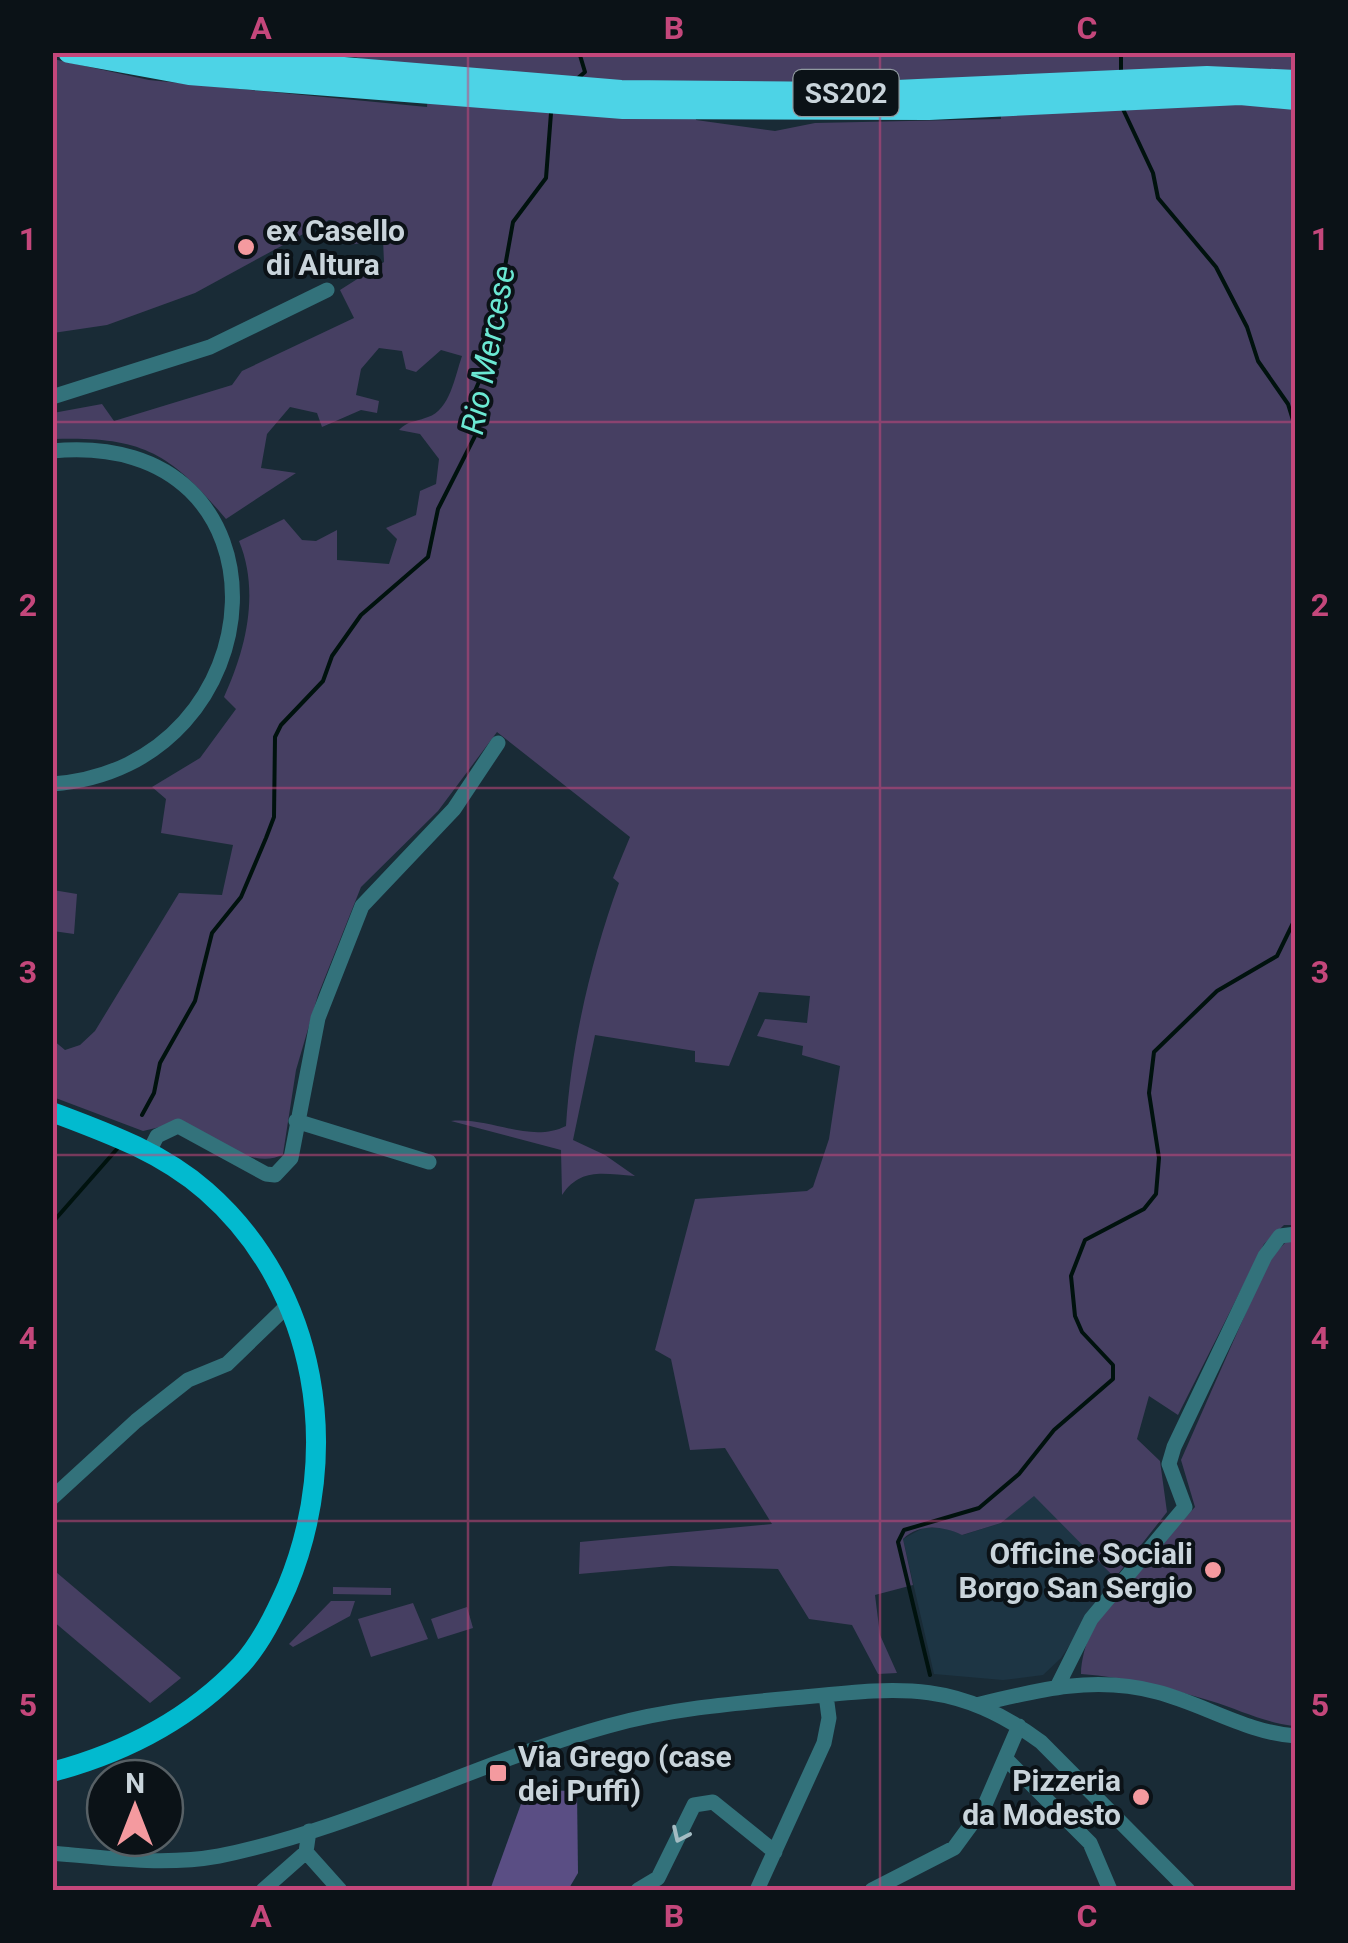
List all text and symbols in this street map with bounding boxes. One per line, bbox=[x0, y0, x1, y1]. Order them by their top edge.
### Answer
text: A bbox=[250, 9, 272, 47]
text: B bbox=[664, 9, 684, 47]
text: C bbox=[1077, 9, 1097, 47]
road number: SS202 bbox=[794, 70, 898, 116]
place label: ex Casello di Altura bbox=[266, 213, 405, 282]
text: 1 bbox=[19, 220, 37, 258]
text: 1 bbox=[1311, 220, 1329, 258]
marker: ex Casello di Altura bbox=[235, 236, 257, 258]
water label: Rio Mercese bbox=[453, 262, 523, 438]
text: 2 bbox=[19, 586, 37, 624]
text: 2 bbox=[1311, 586, 1329, 624]
text: 3 bbox=[19, 953, 37, 991]
text: 3 bbox=[1311, 953, 1329, 991]
text: 4 bbox=[19, 1319, 37, 1357]
text: 4 bbox=[1311, 1319, 1329, 1357]
place label: Officine Sociali Borgo San Sergio bbox=[958, 1536, 1193, 1605]
marker: Officine Sociali Borgo San Sergio bbox=[1202, 1559, 1224, 1581]
text: 5 bbox=[19, 1686, 37, 1724]
text: 5 bbox=[1311, 1686, 1329, 1724]
place label: Via Grego (case dei Puffi) bbox=[518, 1739, 732, 1808]
north arrow bbox=[85, 1758, 185, 1858]
marker: Via Grego (case dei Puffi) bbox=[487, 1762, 509, 1784]
place label: Pizzeria da Modesto bbox=[962, 1763, 1121, 1832]
text: N bbox=[125, 1767, 145, 1800]
marker: Pizzeria da Modesto bbox=[1130, 1786, 1152, 1808]
one-way arrow bbox=[672, 1825, 692, 1843]
text: A bbox=[250, 1897, 272, 1935]
text: B bbox=[664, 1897, 684, 1935]
text: C bbox=[1077, 1897, 1097, 1935]

